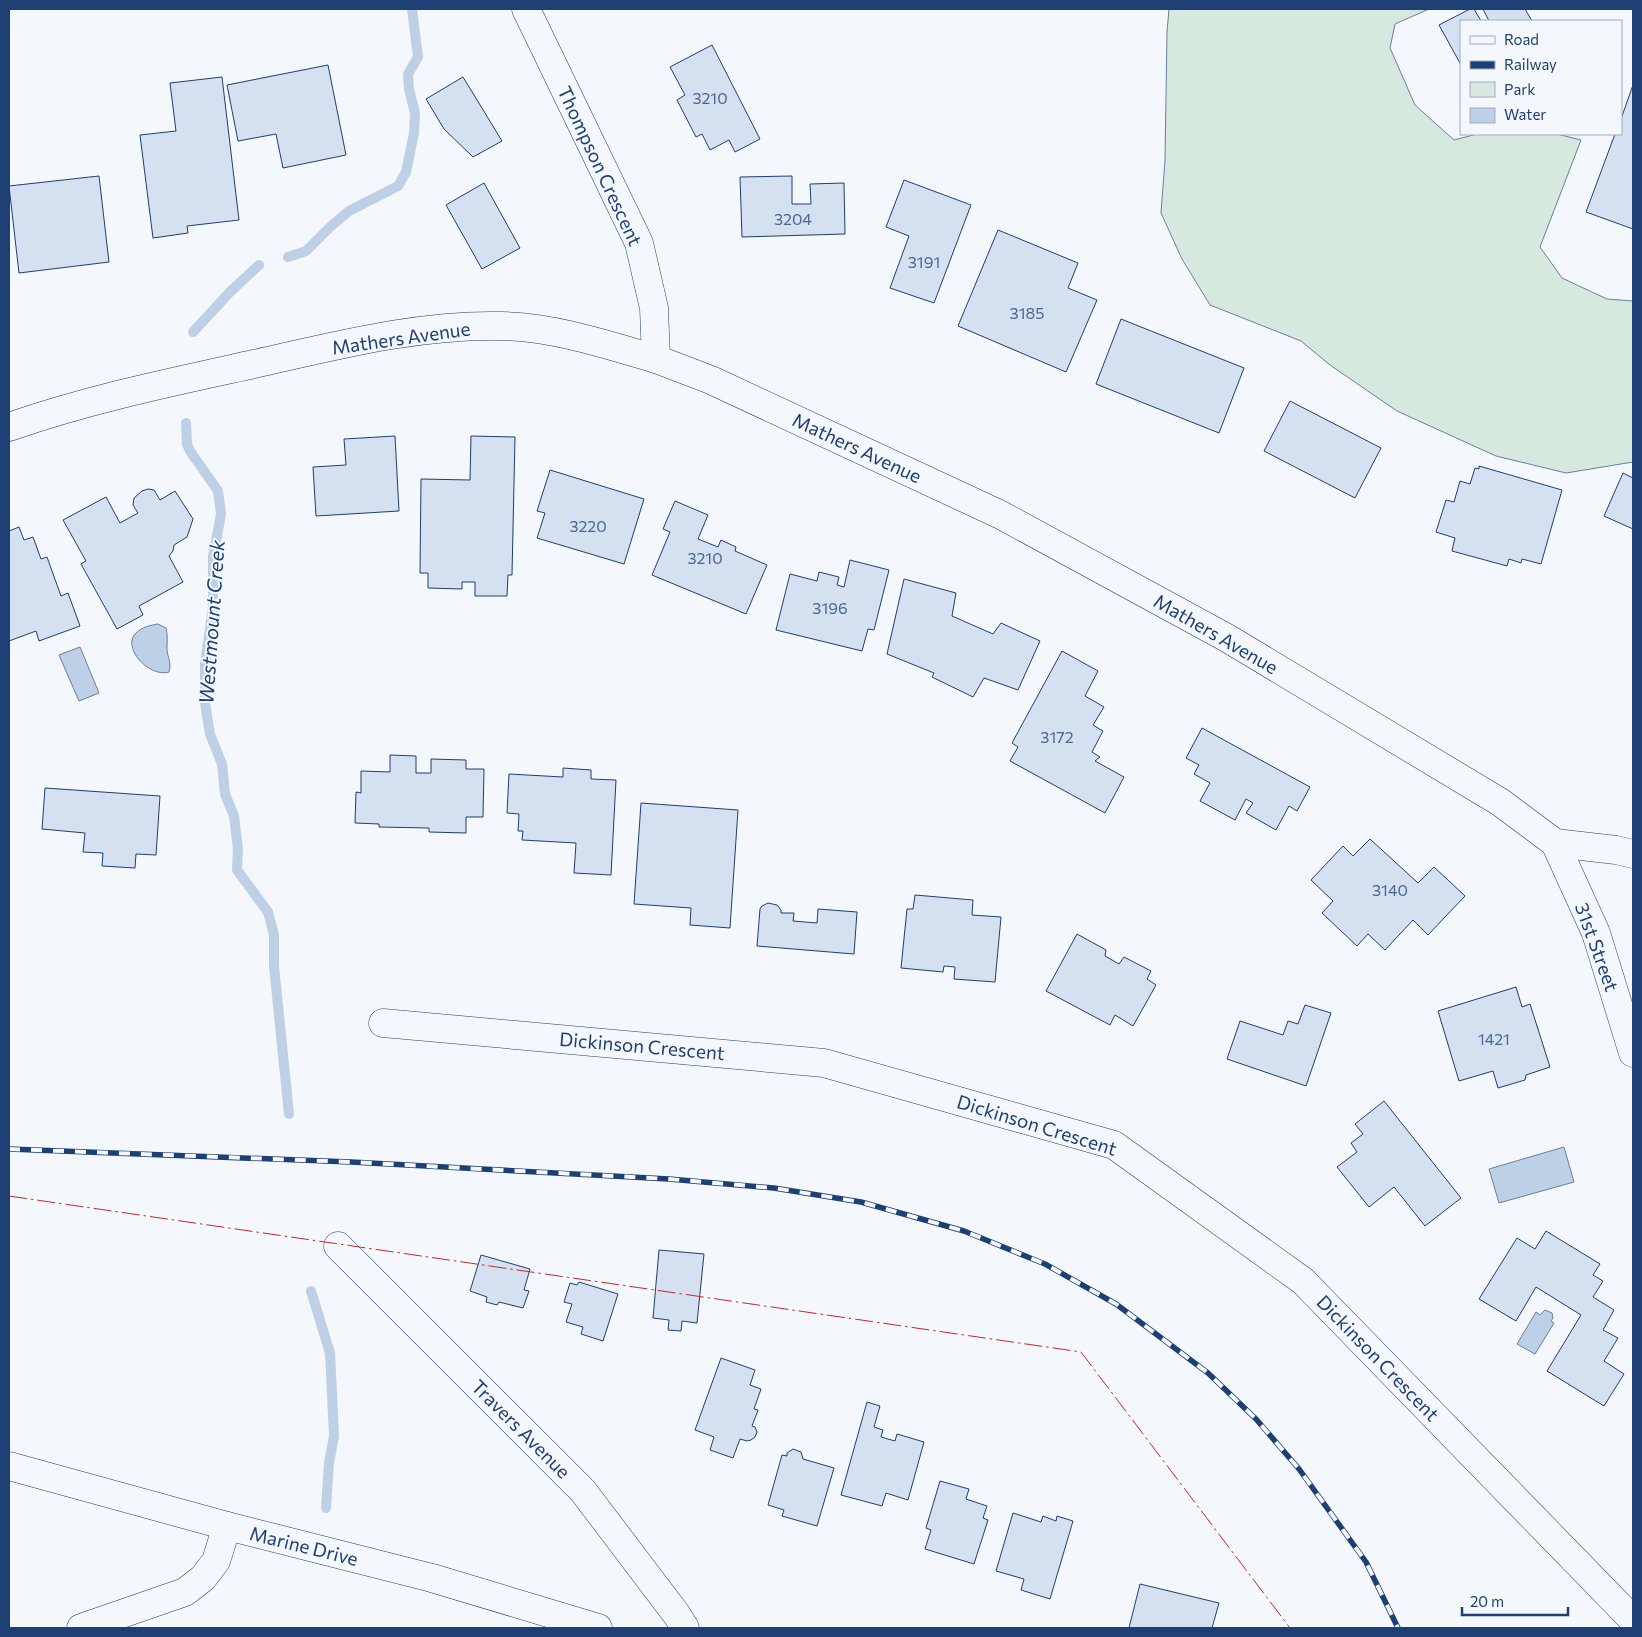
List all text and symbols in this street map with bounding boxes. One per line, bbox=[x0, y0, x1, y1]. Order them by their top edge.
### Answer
legend bbox=[1460, 20, 1622, 135]
text: Road bbox=[1504, 30, 1539, 48]
text: Railway bbox=[1504, 55, 1557, 73]
text: Park bbox=[1504, 80, 1535, 98]
street label: Thompson Crescent bbox=[553, 82, 648, 250]
house number: 3210 bbox=[692, 88, 728, 107]
text: Water bbox=[1504, 105, 1546, 123]
house number: 3204 bbox=[774, 209, 812, 228]
house number: 3191 bbox=[908, 252, 940, 271]
house number: 3185 bbox=[1010, 303, 1044, 322]
street label: Mathers Avenue bbox=[330, 316, 472, 359]
street label: Mathers Avenue bbox=[789, 408, 925, 487]
house number: 3220 bbox=[569, 516, 607, 535]
water label: Westmount Creek bbox=[193, 538, 229, 705]
house number: 3210 bbox=[687, 548, 723, 567]
street label: Mathers Avenue bbox=[1150, 589, 1282, 678]
house number: 3196 bbox=[812, 598, 848, 617]
house number: 3172 bbox=[1040, 727, 1074, 746]
house number: 3140 bbox=[1372, 880, 1408, 899]
street label: 31st Street bbox=[1571, 899, 1624, 995]
street label: Dickinson Crescent bbox=[558, 1027, 726, 1064]
house number: 1421 bbox=[1478, 1029, 1510, 1048]
street label: Dickinson Crescent bbox=[954, 1089, 1120, 1160]
street label: Dickinson Crescent bbox=[1312, 1290, 1444, 1425]
street label: Travers Avenue bbox=[467, 1375, 575, 1483]
street label: Marine Drive bbox=[248, 1521, 361, 1570]
scale bar bbox=[1462, 1584, 1568, 1616]
text: 20 m bbox=[1470, 1592, 1504, 1610]

